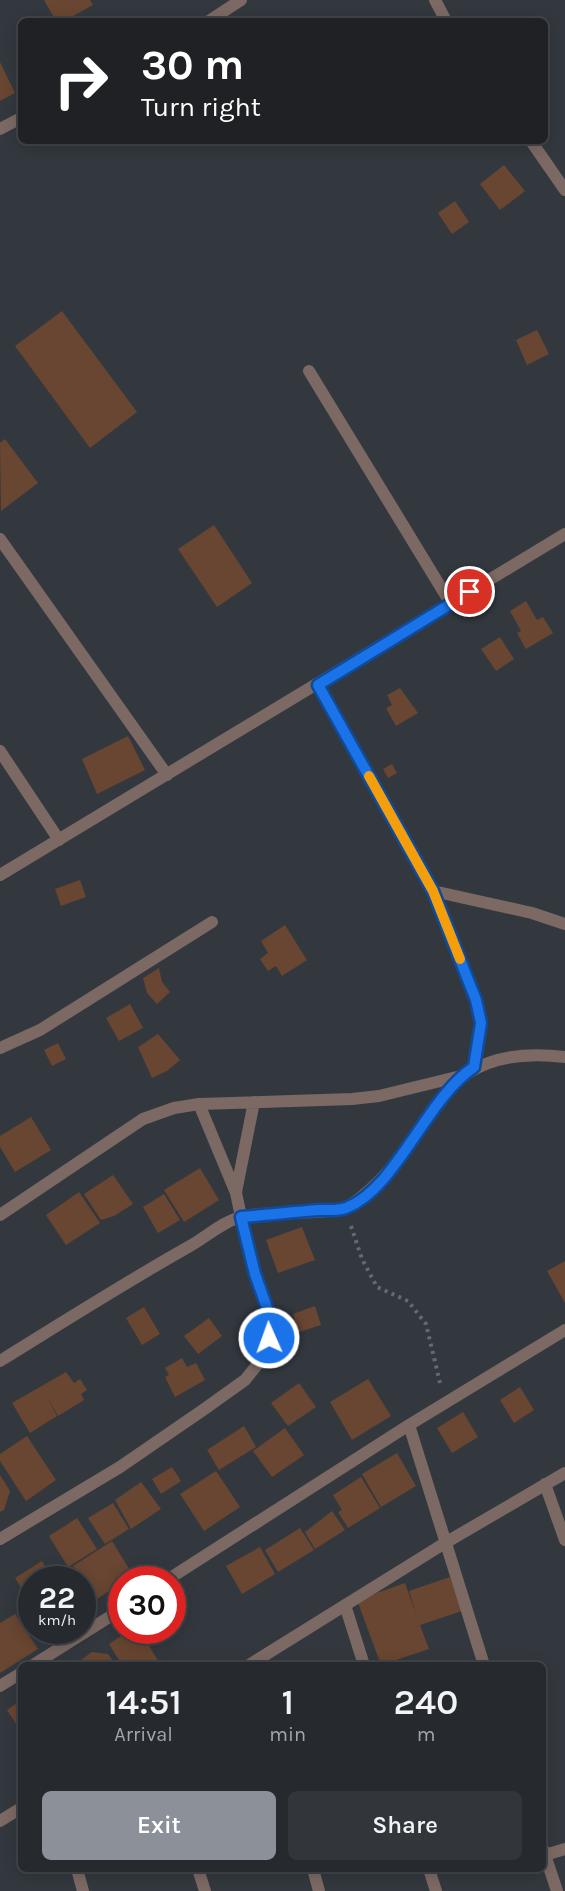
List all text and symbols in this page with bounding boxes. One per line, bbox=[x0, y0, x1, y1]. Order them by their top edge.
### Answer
text: 30 m bbox=[141, 40, 244, 90]
icon: right bbox=[42, 42, 120, 120]
text: Turn right bbox=[141, 91, 261, 123]
pin bbox=[444, 566, 495, 617]
icon: arrive bbox=[453, 575, 486, 608]
position arrow bbox=[237, 1306, 301, 1370]
speed limit sign: 30 bbox=[108, 1566, 186, 1644]
text: 22 bbox=[39, 1580, 75, 1616]
text: km/h bbox=[38, 1611, 76, 1629]
text: 14:51 bbox=[105, 1681, 182, 1723]
text: 1 bbox=[281, 1681, 294, 1723]
text: 240 bbox=[394, 1681, 459, 1723]
text: Arrival bbox=[114, 1723, 173, 1746]
text: min bbox=[269, 1723, 306, 1746]
text: m bbox=[417, 1723, 435, 1746]
button: Exit bbox=[42, 1791, 276, 1860]
button: Share bbox=[288, 1791, 522, 1860]

